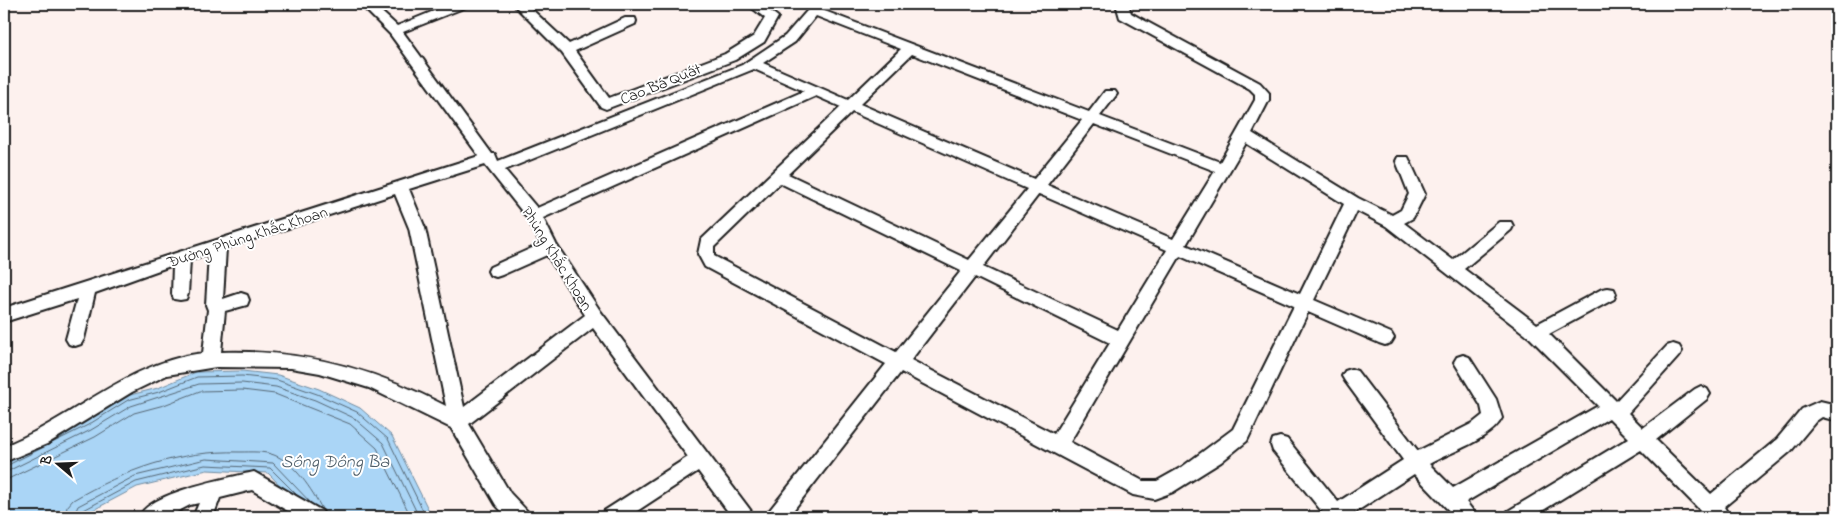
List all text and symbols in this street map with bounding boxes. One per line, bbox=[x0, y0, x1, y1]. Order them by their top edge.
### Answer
street label: Cao Bá Quát bbox=[617, 57, 705, 112]
street label: Đường Phùng Khắc Khoan bbox=[163, 201, 331, 276]
street label: Phùng Khắc Khoan bbox=[514, 202, 598, 316]
north arrow bbox=[32, 438, 82, 488]
water label: Sông Đông Ba bbox=[281, 450, 389, 476]
text: B bbox=[35, 452, 59, 469]

